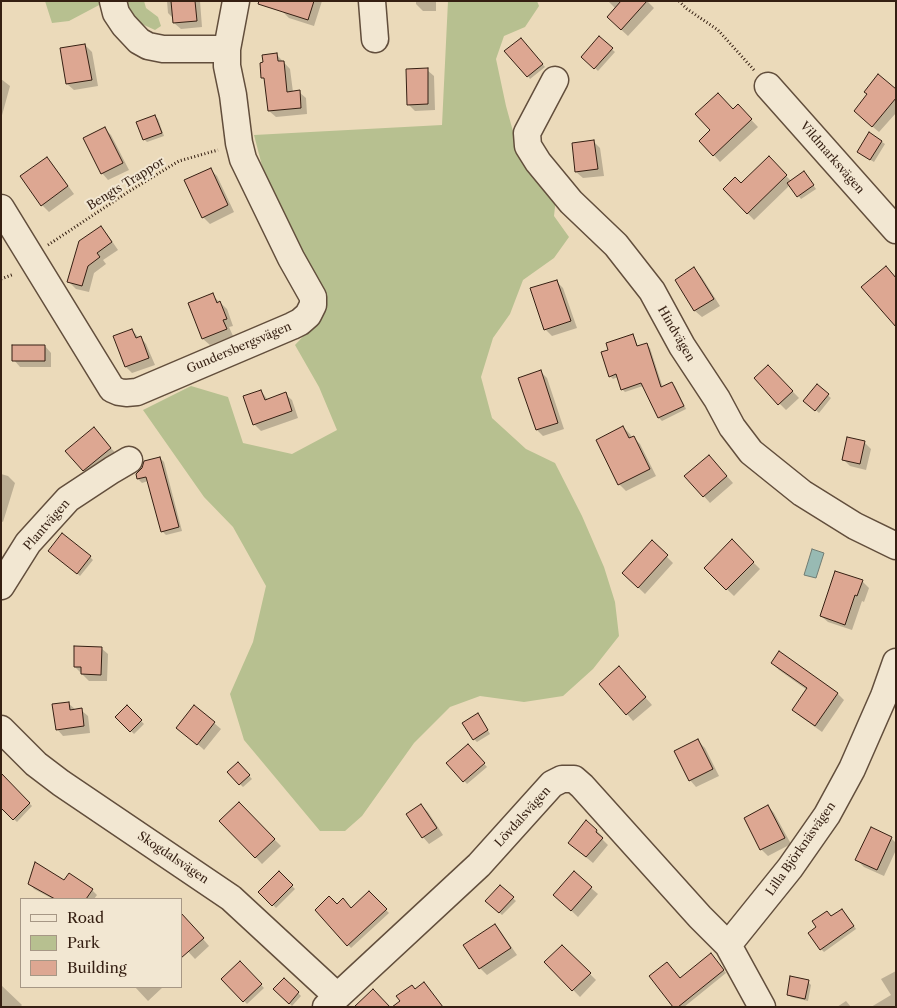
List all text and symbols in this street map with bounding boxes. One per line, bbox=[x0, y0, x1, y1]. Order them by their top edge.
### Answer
street label: Vildmarksvägen bbox=[797, 119, 867, 197]
street label: Bengts Trappor bbox=[85, 154, 167, 214]
street label: Hindvägen bbox=[654, 304, 698, 364]
street label: Gundersbergsvägen bbox=[184, 319, 294, 377]
street label: Plantvägen bbox=[21, 497, 73, 553]
street label: Lövdalsvägen bbox=[492, 784, 554, 850]
street label: Lilla Björknäsvägen bbox=[763, 799, 839, 899]
street label: Skogdalsvägen bbox=[135, 829, 211, 887]
legend bbox=[20, 898, 182, 988]
text: Road bbox=[67, 908, 104, 927]
text: Park bbox=[67, 933, 100, 952]
text: Building bbox=[67, 958, 127, 977]

